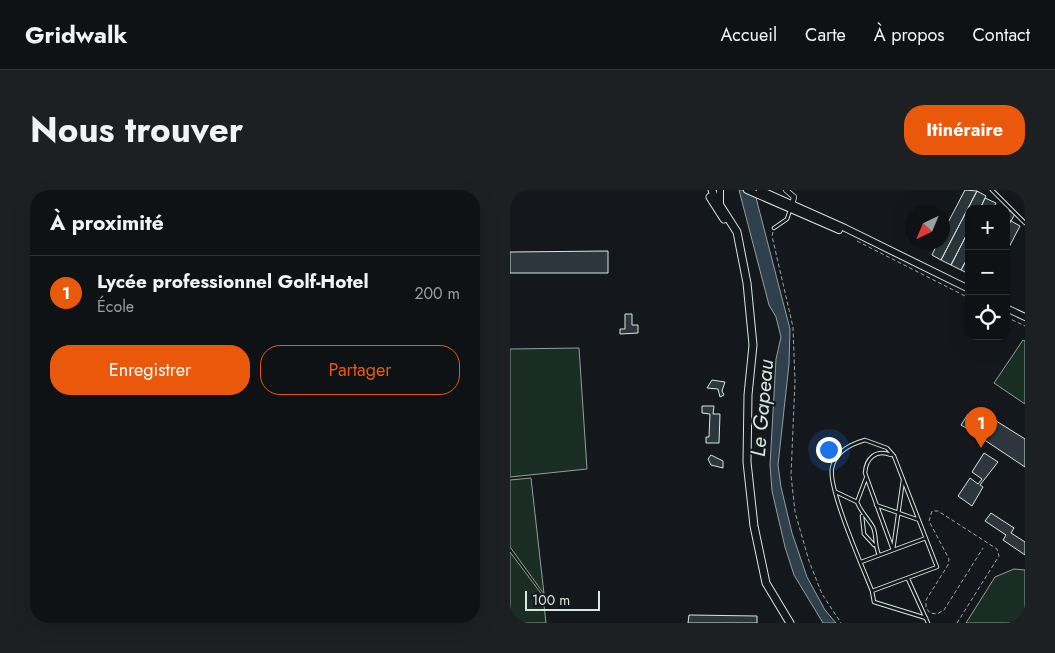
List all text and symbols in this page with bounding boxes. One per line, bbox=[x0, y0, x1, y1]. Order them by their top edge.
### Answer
text: Gridwalk bbox=[25, 17, 127, 52]
text: Accueil bbox=[720, 22, 777, 48]
text: Carte bbox=[805, 22, 846, 48]
text: À propos bbox=[874, 22, 944, 48]
text: Contact bbox=[972, 22, 1030, 48]
text: Nous trouver bbox=[30, 105, 243, 155]
button: Itinéraire bbox=[904, 105, 1025, 155]
north arrow bbox=[905, 205, 950, 250]
map controls bbox=[965, 205, 1010, 340]
button: + bbox=[965, 205, 1010, 250]
text: À proximité bbox=[50, 208, 164, 238]
button: − bbox=[965, 250, 1010, 295]
text: Lycée professionnel Golf-Hotel bbox=[97, 268, 369, 295]
text: 1 bbox=[62, 282, 70, 305]
text: 200 m bbox=[414, 282, 460, 305]
text: École bbox=[97, 295, 134, 318]
button: locate bbox=[965, 295, 1010, 340]
button: Enregistrer bbox=[50, 345, 250, 395]
button: Partager bbox=[260, 345, 460, 395]
water label: Le Gapeau bbox=[743, 358, 781, 458]
pin: 1 bbox=[965, 407, 997, 448]
your location bbox=[816, 437, 842, 463]
scale bar bbox=[525, 588, 600, 611]
text: 100 m bbox=[532, 590, 570, 610]

